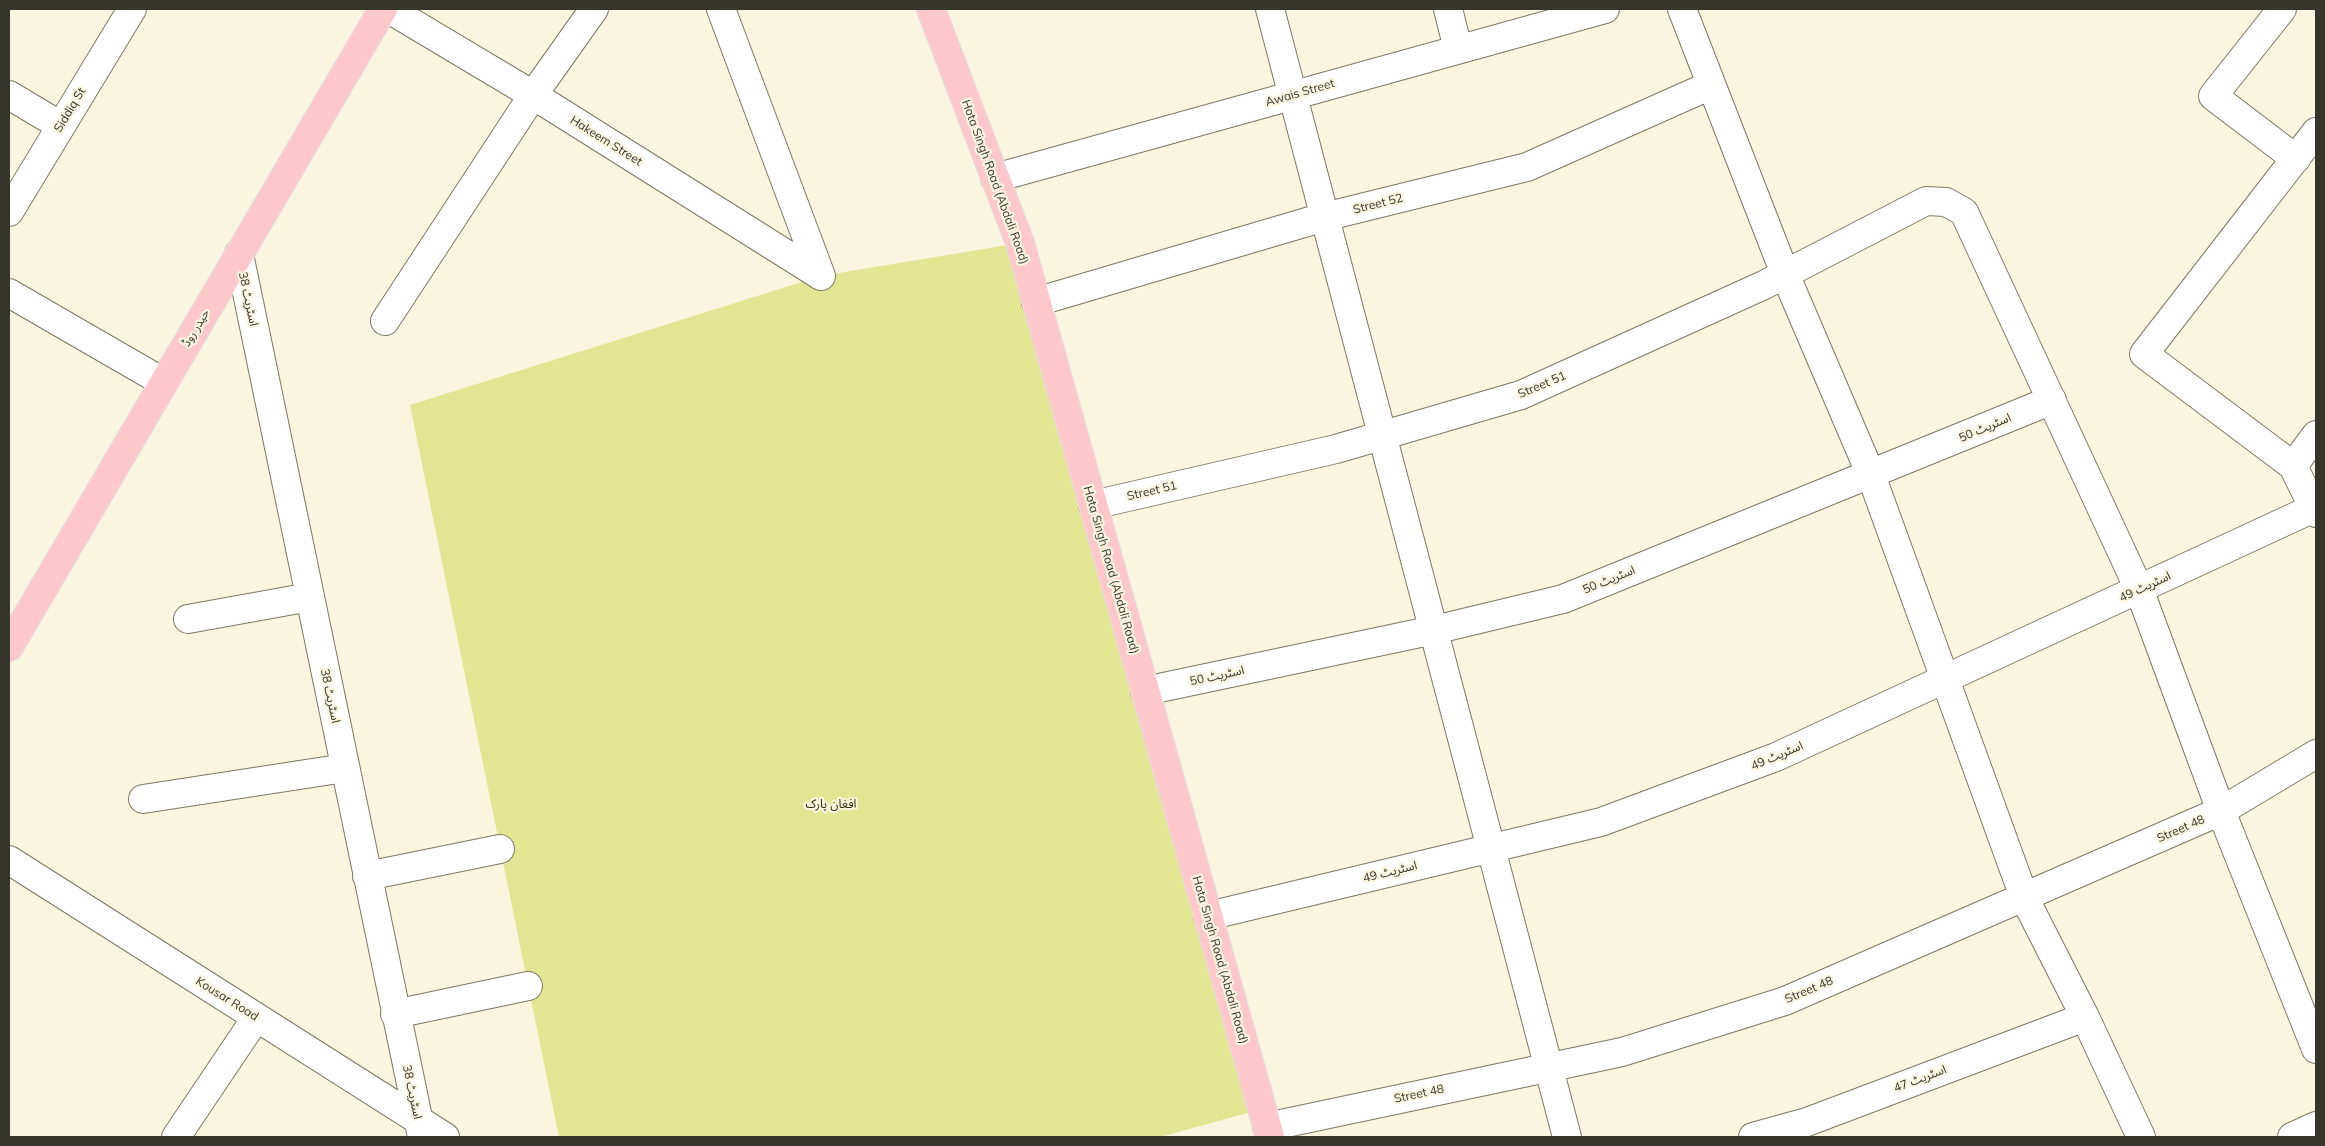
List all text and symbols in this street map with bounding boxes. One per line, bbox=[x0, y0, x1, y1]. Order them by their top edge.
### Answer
street label: Awais Street bbox=[1264, 76, 1336, 110]
street label: Siddiq St bbox=[51, 85, 89, 135]
street label: Hota Singh Road (Abdali Road) bbox=[958, 98, 1032, 266]
street label: Hakeem Street bbox=[567, 113, 645, 169]
street label: Street 52 bbox=[1352, 191, 1404, 217]
street label: اسٹریٹ 38 bbox=[235, 270, 261, 328]
street label: حیدر روڈ bbox=[179, 307, 213, 349]
street label: Street 51 bbox=[1516, 368, 1568, 402]
street label: اسٹریٹ 50 bbox=[1957, 411, 2013, 445]
street label: Street 51 bbox=[1126, 478, 1178, 504]
street label: Hota Singh Road (Abdali Road) bbox=[1080, 484, 1142, 656]
street label: اسٹریٹ 50 bbox=[1581, 563, 1637, 597]
street label: اسٹریٹ 49 bbox=[2117, 569, 2173, 605]
street label: اسٹریٹ 50 bbox=[1188, 663, 1246, 689]
street label: اسٹریٹ 38 bbox=[317, 667, 343, 725]
street label: اسٹریٹ 49 bbox=[1749, 739, 1805, 773]
park label: افغان پارک bbox=[806, 797, 856, 811]
street label: Street 48 bbox=[2155, 812, 2207, 846]
street label: اسٹریٹ 49 bbox=[1361, 858, 1419, 886]
street label: Hota Singh Road (Abdali Road) bbox=[1189, 874, 1251, 1046]
street label: Street 48 bbox=[1783, 973, 1835, 1007]
street label: Kousar Road bbox=[193, 974, 261, 1024]
street label: اسٹریٹ 47 bbox=[1892, 1062, 1948, 1096]
street label: اسٹریٹ 38 bbox=[399, 1063, 425, 1121]
street label: Street 48 bbox=[1393, 1082, 1445, 1106]

